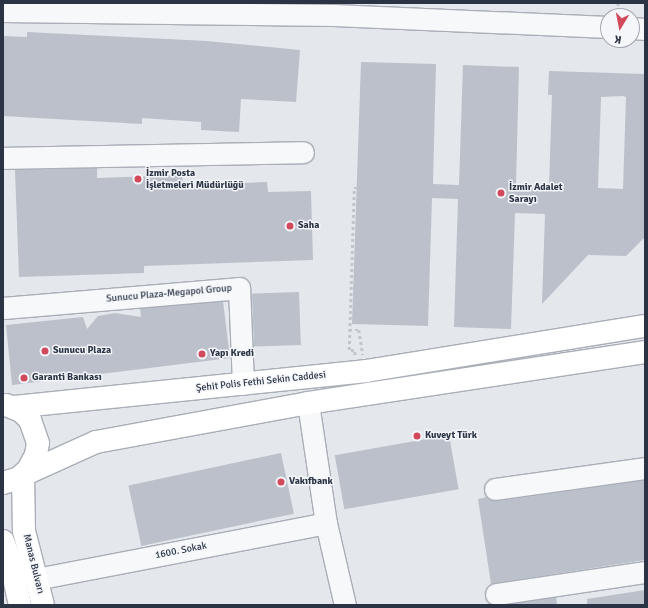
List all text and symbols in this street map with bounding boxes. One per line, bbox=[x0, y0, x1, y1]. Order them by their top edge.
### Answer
north arrow bbox=[600, 8, 640, 48]
text: K bbox=[614, 32, 623, 46]
place label: İzmir Posta İşletmeleri Müdürlüğü bbox=[146, 167, 244, 190]
marker: İzmir Posta İşletmeleri Müdürlüğü bbox=[133, 174, 143, 184]
place label: İzmir Adalet Sarayı bbox=[509, 181, 562, 204]
marker: İzmir Adalet Sarayı bbox=[496, 188, 506, 198]
place label: Saha bbox=[298, 220, 319, 232]
marker: Saha bbox=[285, 221, 295, 231]
street label: Sunucu Plaza-Megapol Group bbox=[106, 283, 232, 305]
place label: Sunucu Plaza bbox=[53, 345, 111, 357]
marker: Sunucu Plaza bbox=[40, 346, 50, 356]
place label: Yapı Kredi bbox=[210, 348, 254, 360]
marker: Yapı Kredi bbox=[197, 349, 207, 359]
street label: Şehit Polis Fethi Sekin Caddesi bbox=[195, 369, 327, 395]
place label: Garanti Bankası bbox=[32, 372, 102, 384]
marker: Garanti Bankası bbox=[19, 373, 29, 383]
place label: Kuveyt Türk bbox=[425, 430, 477, 442]
marker: Kuveyt Türk bbox=[412, 431, 422, 441]
place label: Vakıfbank bbox=[289, 476, 333, 488]
marker: Vakıfbank bbox=[276, 477, 286, 487]
street label: Manas Bulvarı bbox=[20, 533, 46, 595]
street label: 1600. Sokak bbox=[154, 540, 208, 562]

